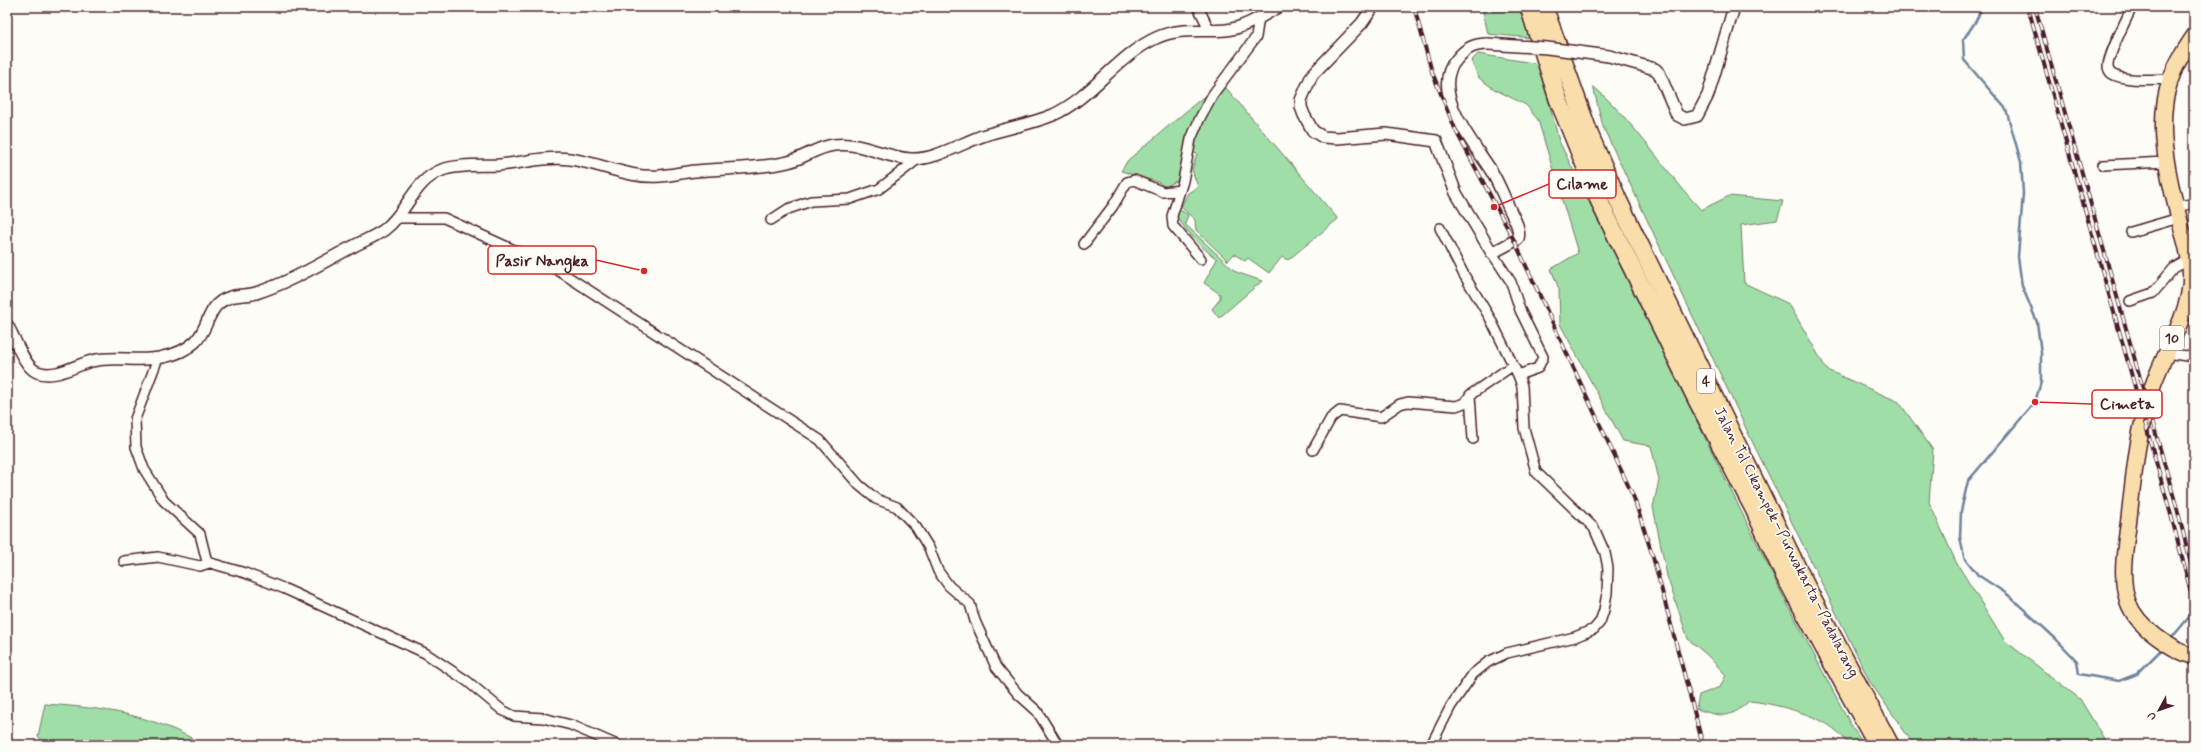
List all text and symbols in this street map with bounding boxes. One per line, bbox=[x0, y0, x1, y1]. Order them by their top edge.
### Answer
callout: Cilame bbox=[1549, 170, 1616, 198]
text: Cilame bbox=[1556, 174, 1608, 195]
callout: Pasir Nangka bbox=[488, 246, 596, 274]
text: Pasir Nangka bbox=[495, 251, 589, 274]
road number: 10 bbox=[2160, 326, 2184, 350]
road number: 4 bbox=[1697, 369, 1715, 393]
callout: Cimeta bbox=[2092, 390, 2162, 418]
text: Cimeta bbox=[2100, 394, 2155, 415]
street label: Jalan Tol Cikampek–Purwakarta–Padalarang bbox=[1708, 404, 1863, 682]
north arrow bbox=[2139, 690, 2179, 730]
text: U bbox=[2144, 709, 2160, 723]

